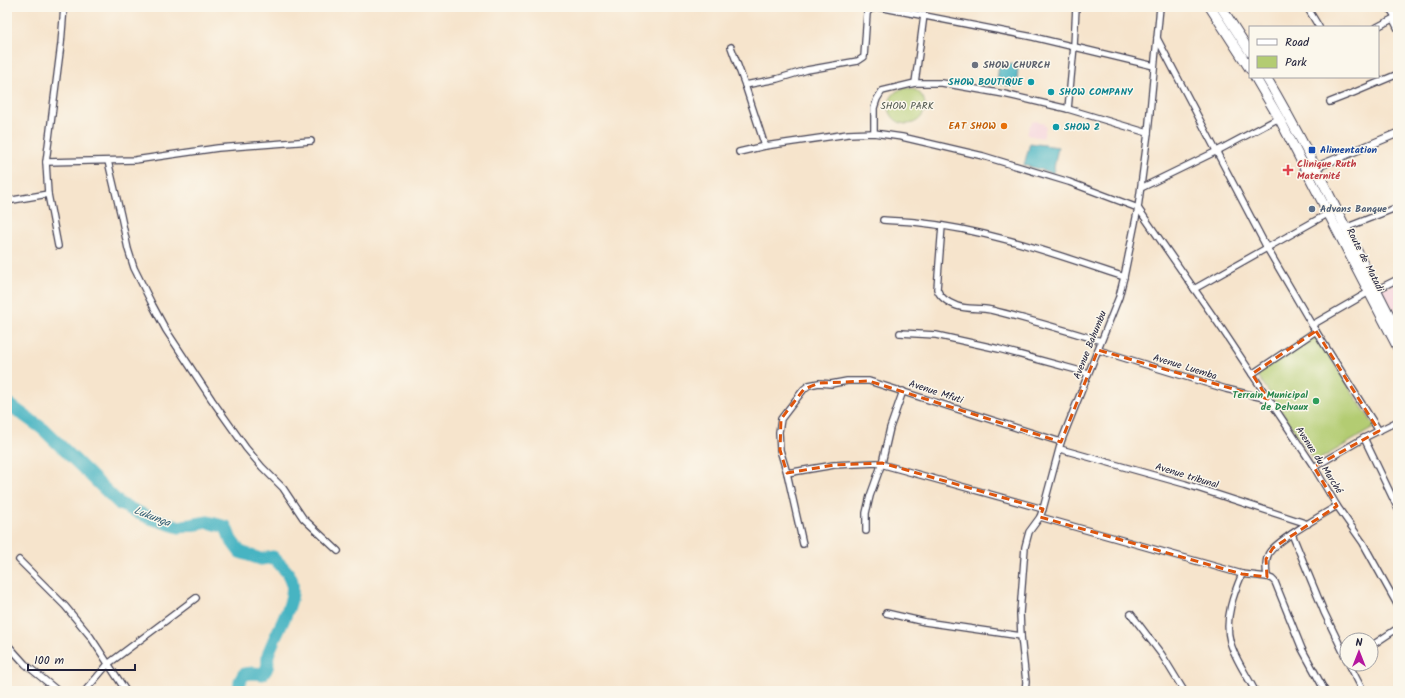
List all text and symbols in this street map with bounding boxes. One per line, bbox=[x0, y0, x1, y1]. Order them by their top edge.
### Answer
legend bbox=[1249, 26, 1379, 78]
text: Road bbox=[1285, 33, 1310, 52]
text: Park bbox=[1285, 53, 1307, 72]
place label: SHOW CHURCH bbox=[983, 57, 1051, 73]
marker: SHOW CHURCH bbox=[970, 60, 980, 70]
place label: SHOW BOUTIQUE bbox=[948, 74, 1023, 90]
marker: SHOW BOUTIQUE bbox=[1026, 77, 1036, 87]
place label: SHOW COMPANY bbox=[1059, 84, 1134, 100]
marker: SHOW COMPANY bbox=[1046, 87, 1056, 97]
park label: SHOW PARK bbox=[880, 98, 934, 114]
place label: EAT SHOW bbox=[949, 118, 996, 134]
place label: SHOW 2 bbox=[1064, 119, 1100, 135]
marker: EAT SHOW bbox=[999, 121, 1009, 131]
marker: SHOW 2 bbox=[1051, 122, 1061, 132]
place label: Alimentation bbox=[1320, 142, 1377, 158]
marker: Alimentation bbox=[1307, 145, 1317, 155]
place label: Clinique Ruth Maternité bbox=[1297, 156, 1357, 184]
marker: Clinique Ruth Maternité bbox=[1282, 164, 1294, 176]
place label: Advans Banque bbox=[1320, 201, 1387, 217]
marker: Advans Banque bbox=[1307, 204, 1317, 214]
street label: Route de Matadi bbox=[1342, 225, 1388, 295]
street label: Avenue Bahumbu bbox=[1069, 308, 1111, 382]
street label: Avenue Luemba bbox=[1151, 350, 1219, 384]
street label: Avenue Mfuti bbox=[907, 376, 966, 408]
place label: Terrain Municipal de Delvaux bbox=[1232, 387, 1308, 415]
marker: Terrain Municipal de Delvaux bbox=[1311, 396, 1321, 406]
street label: Avenue du Marché bbox=[1291, 423, 1347, 497]
street label: Avenue tribunal bbox=[1153, 459, 1221, 493]
water label: Lukunga bbox=[131, 502, 174, 533]
north arrow bbox=[1339, 632, 1379, 672]
text: N bbox=[1356, 634, 1363, 652]
scale bar bbox=[28, 646, 135, 672]
text: 100 m bbox=[34, 651, 65, 670]

